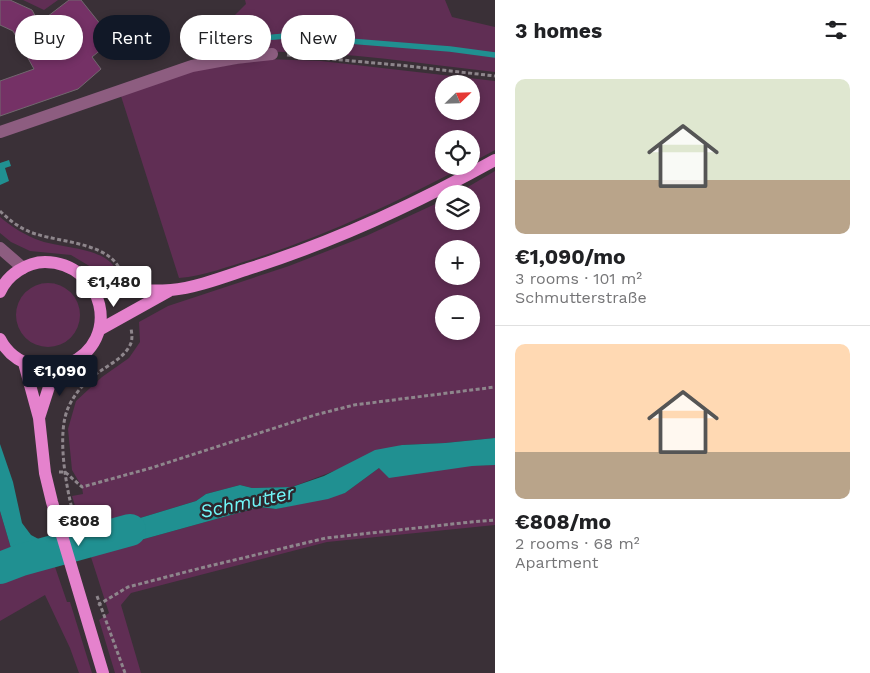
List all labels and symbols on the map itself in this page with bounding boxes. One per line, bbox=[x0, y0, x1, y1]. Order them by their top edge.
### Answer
north arrow bbox=[435, 75, 480, 120]
pin: €1,480 bbox=[73, 266, 155, 308]
pin: €1,090 bbox=[19, 354, 101, 397]
water label: Schmutter bbox=[198, 481, 296, 523]
pin: €808 bbox=[49, 504, 109, 547]

